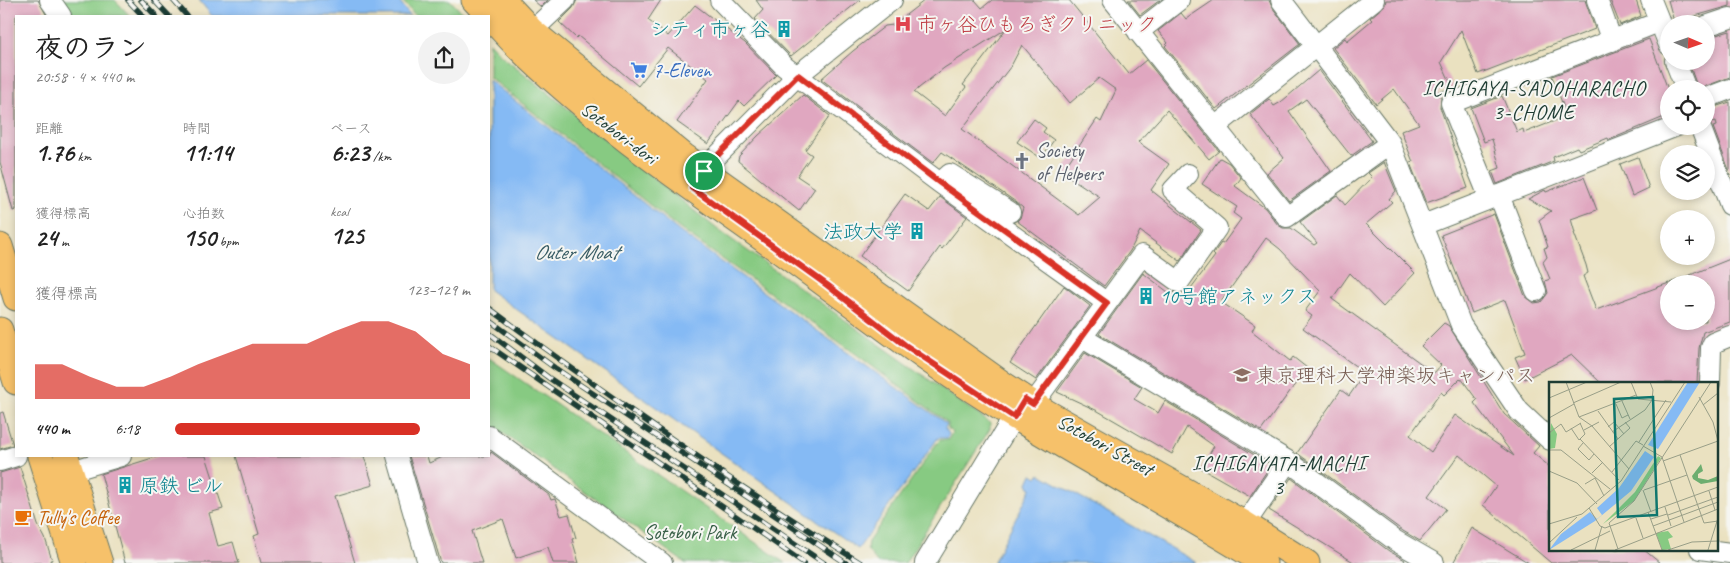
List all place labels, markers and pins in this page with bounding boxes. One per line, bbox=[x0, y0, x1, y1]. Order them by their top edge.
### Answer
place label: 市ヶ谷ひもろぎクリニック bbox=[917, 12, 1157, 37]
hospital icon: 市ヶ谷ひもろぎクリニック bbox=[893, 14, 913, 34]
place label: シティ市ヶ谷 bbox=[650, 17, 770, 42]
building icon: シティ市ヶ谷 bbox=[774, 19, 794, 39]
place label: 7-Eleven bbox=[653, 58, 712, 83]
supermarket icon: 7-Eleven bbox=[629, 60, 649, 80]
place label: Society of Helpers bbox=[1036, 138, 1105, 186]
pin bbox=[683, 150, 725, 192]
church icon: Society of Helpers bbox=[1012, 151, 1032, 171]
place label: 法政大学 bbox=[823, 219, 903, 244]
building icon: 法政大学 bbox=[907, 221, 927, 241]
place label: 10号館アネックス bbox=[1160, 284, 1317, 309]
building icon: 10号館アネックス bbox=[1136, 286, 1156, 306]
place label: 東京理科大学神楽坂キャンパス bbox=[1256, 363, 1535, 388]
school or university icon: 東京理科大学神楽坂キャンパス bbox=[1232, 365, 1252, 385]
place label: 原鉄 ビル bbox=[139, 473, 223, 498]
building icon: 原鉄 ビル bbox=[115, 475, 135, 495]
place label: Tully's Coffee bbox=[37, 505, 121, 530]
cafe icon: Tully's Coffee bbox=[13, 507, 33, 527]

